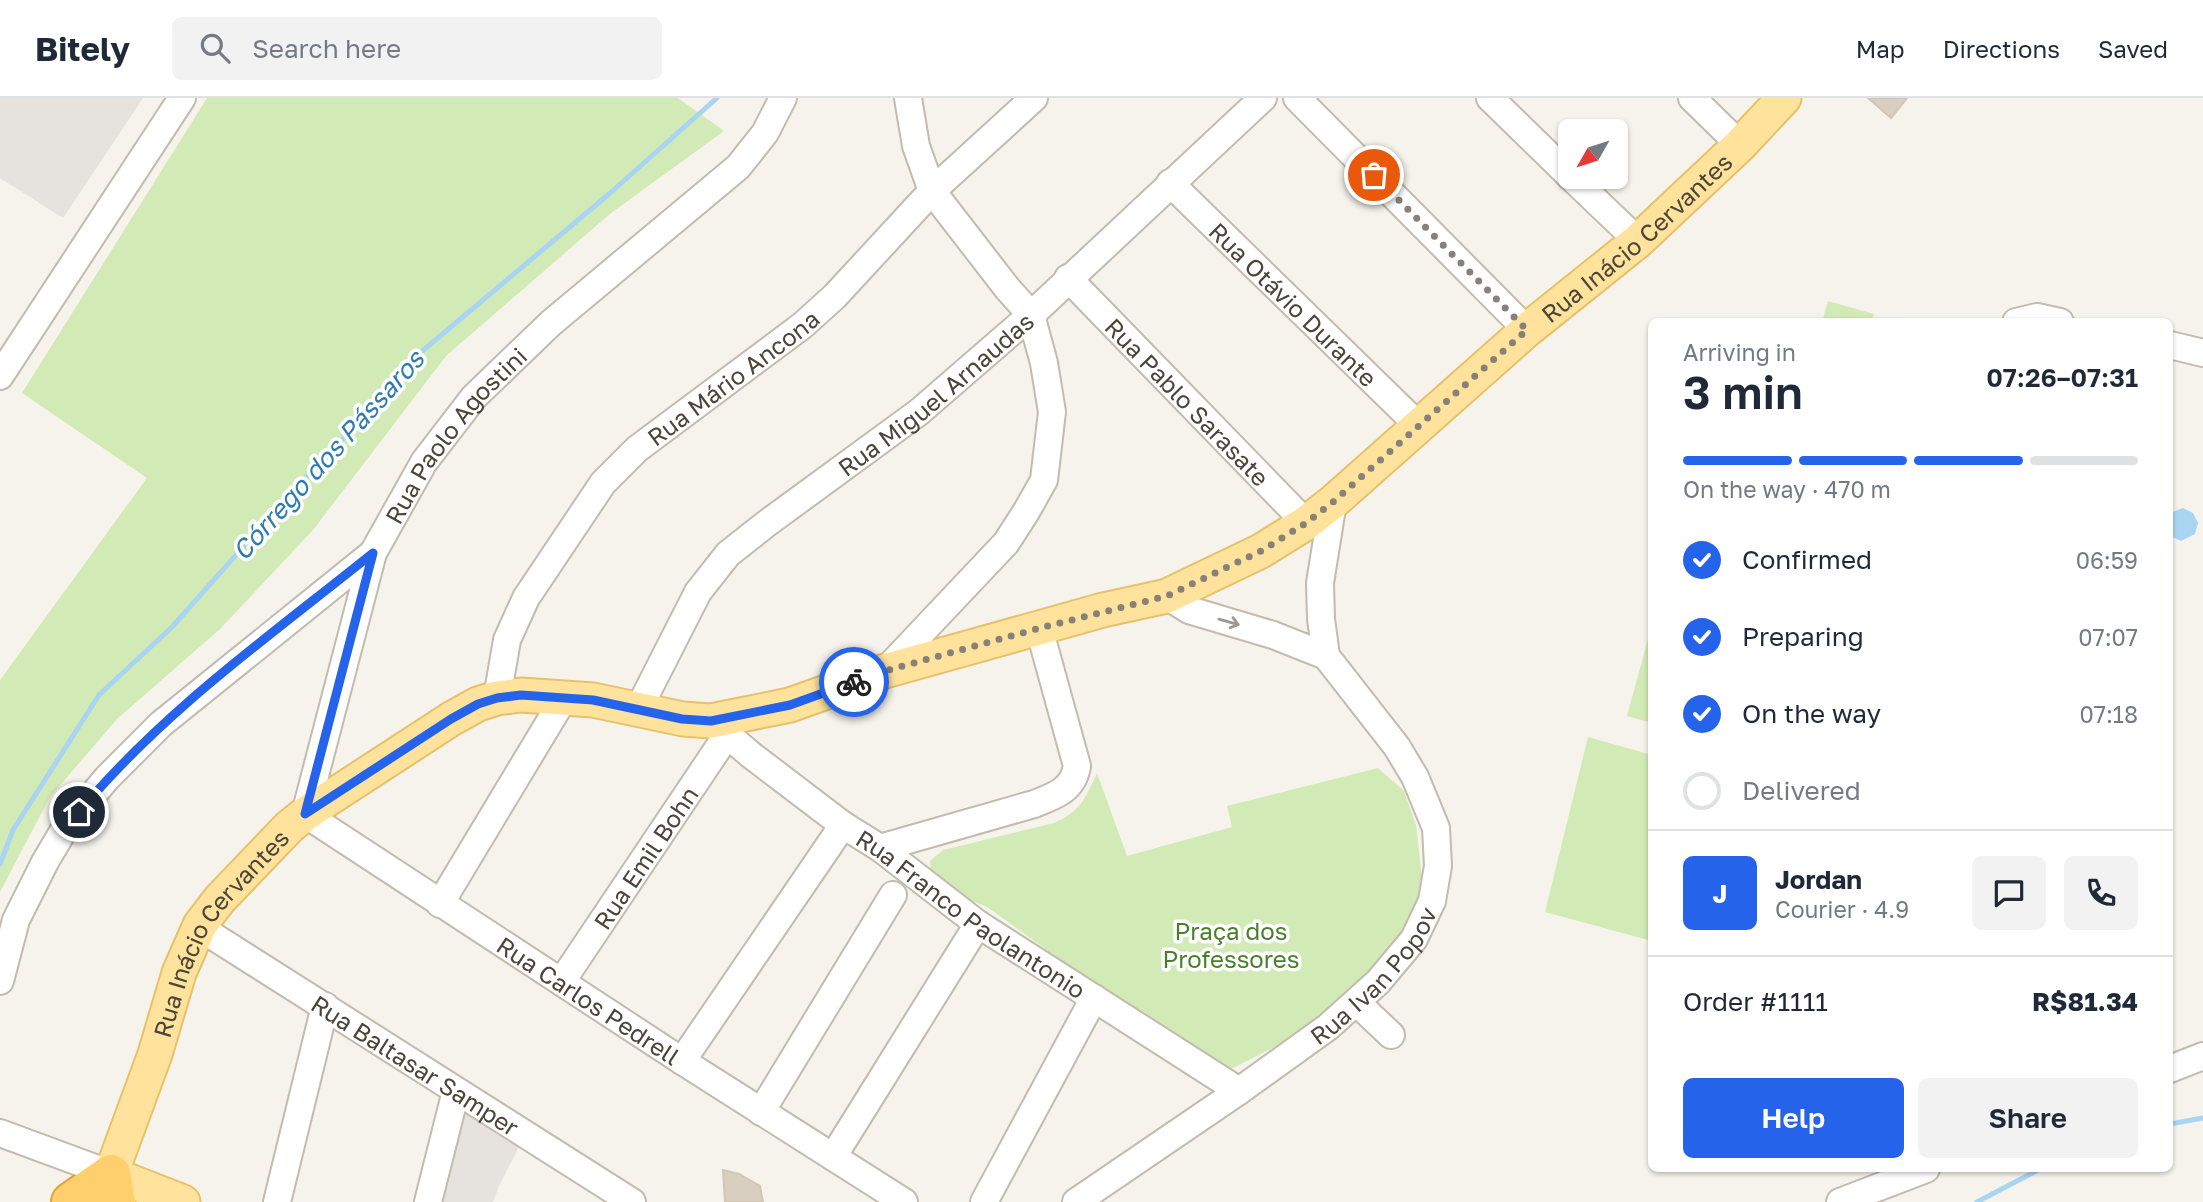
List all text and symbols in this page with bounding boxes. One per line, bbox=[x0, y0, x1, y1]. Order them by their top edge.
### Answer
search box bbox=[172, 17, 662, 80]
text: Bitely bbox=[35, 29, 130, 68]
icon: search bbox=[196, 29, 234, 67]
text: Search here bbox=[252, 33, 401, 64]
text: Map bbox=[1856, 34, 1905, 63]
text: Directions bbox=[1943, 34, 2060, 63]
text: Saved bbox=[2098, 34, 2168, 63]
north arrow bbox=[1558, 119, 1628, 189]
map controls bbox=[1558, 119, 1628, 189]
pin bbox=[1344, 145, 1404, 205]
street label: Rua Inácio Cervantes bbox=[1535, 146, 1737, 328]
icon: bag bbox=[1355, 156, 1393, 194]
street label: Rua Otávio Durante bbox=[1204, 216, 1384, 392]
street label: Rua Mário Ancona bbox=[641, 304, 825, 451]
street label: Rua Miguel Arnaudas bbox=[832, 306, 1039, 481]
street label: Rua Pablo Sarasate bbox=[1100, 311, 1276, 491]
text: Arriving in bbox=[1683, 338, 1796, 366]
street label: Rua Paolo Agostini bbox=[378, 341, 532, 528]
water label: Córrego dos Pássaros bbox=[226, 343, 431, 566]
text: 07:26–07:31 bbox=[1986, 362, 2138, 393]
text: 3 min bbox=[1683, 364, 1803, 419]
text: On the way · 470 m bbox=[1683, 475, 1891, 503]
icon: check bbox=[1683, 541, 1721, 579]
text: Confirmed bbox=[1742, 544, 1872, 575]
text: 06:59 bbox=[2076, 546, 2138, 574]
one-way arrow bbox=[1218, 616, 1240, 629]
icon: check bbox=[1683, 618, 1721, 656]
text: Preparing bbox=[1742, 621, 1864, 652]
text: 07:07 bbox=[2078, 623, 2138, 651]
courier bbox=[819, 647, 889, 717]
icon: bike bbox=[835, 663, 873, 701]
icon: check bbox=[1683, 695, 1721, 733]
text: On the way bbox=[1742, 698, 1881, 729]
text: 07:18 bbox=[2079, 700, 2138, 728]
text: Delivered bbox=[1742, 775, 1861, 806]
street label: Rua Emil Bohn bbox=[587, 780, 703, 934]
pin bbox=[49, 782, 109, 842]
icon: home bbox=[60, 793, 98, 831]
street label: Rua Inácio Cervantes bbox=[146, 823, 294, 1041]
street label: Rua Franco Paolantonio bbox=[851, 823, 1091, 1004]
button: chat bbox=[1972, 856, 2046, 930]
button: phone bbox=[2064, 856, 2138, 930]
text: Jordan bbox=[1775, 864, 1862, 895]
text: J bbox=[1713, 878, 1727, 909]
text: Courier · 4.9 bbox=[1775, 895, 1909, 923]
street label: Rua Ivan Popov bbox=[1304, 902, 1442, 1050]
park label: Praça dos Professores bbox=[1162, 916, 1300, 973]
street label: Rua Carlos Pedrell bbox=[492, 930, 686, 1070]
text: Order #1111 bbox=[1683, 986, 1828, 1017]
text: R$81.34 bbox=[2032, 986, 2138, 1017]
street label: Rua Baltasar Samper bbox=[307, 988, 525, 1141]
button: Help bbox=[1683, 1078, 1904, 1158]
button: Share bbox=[1918, 1078, 2138, 1158]

